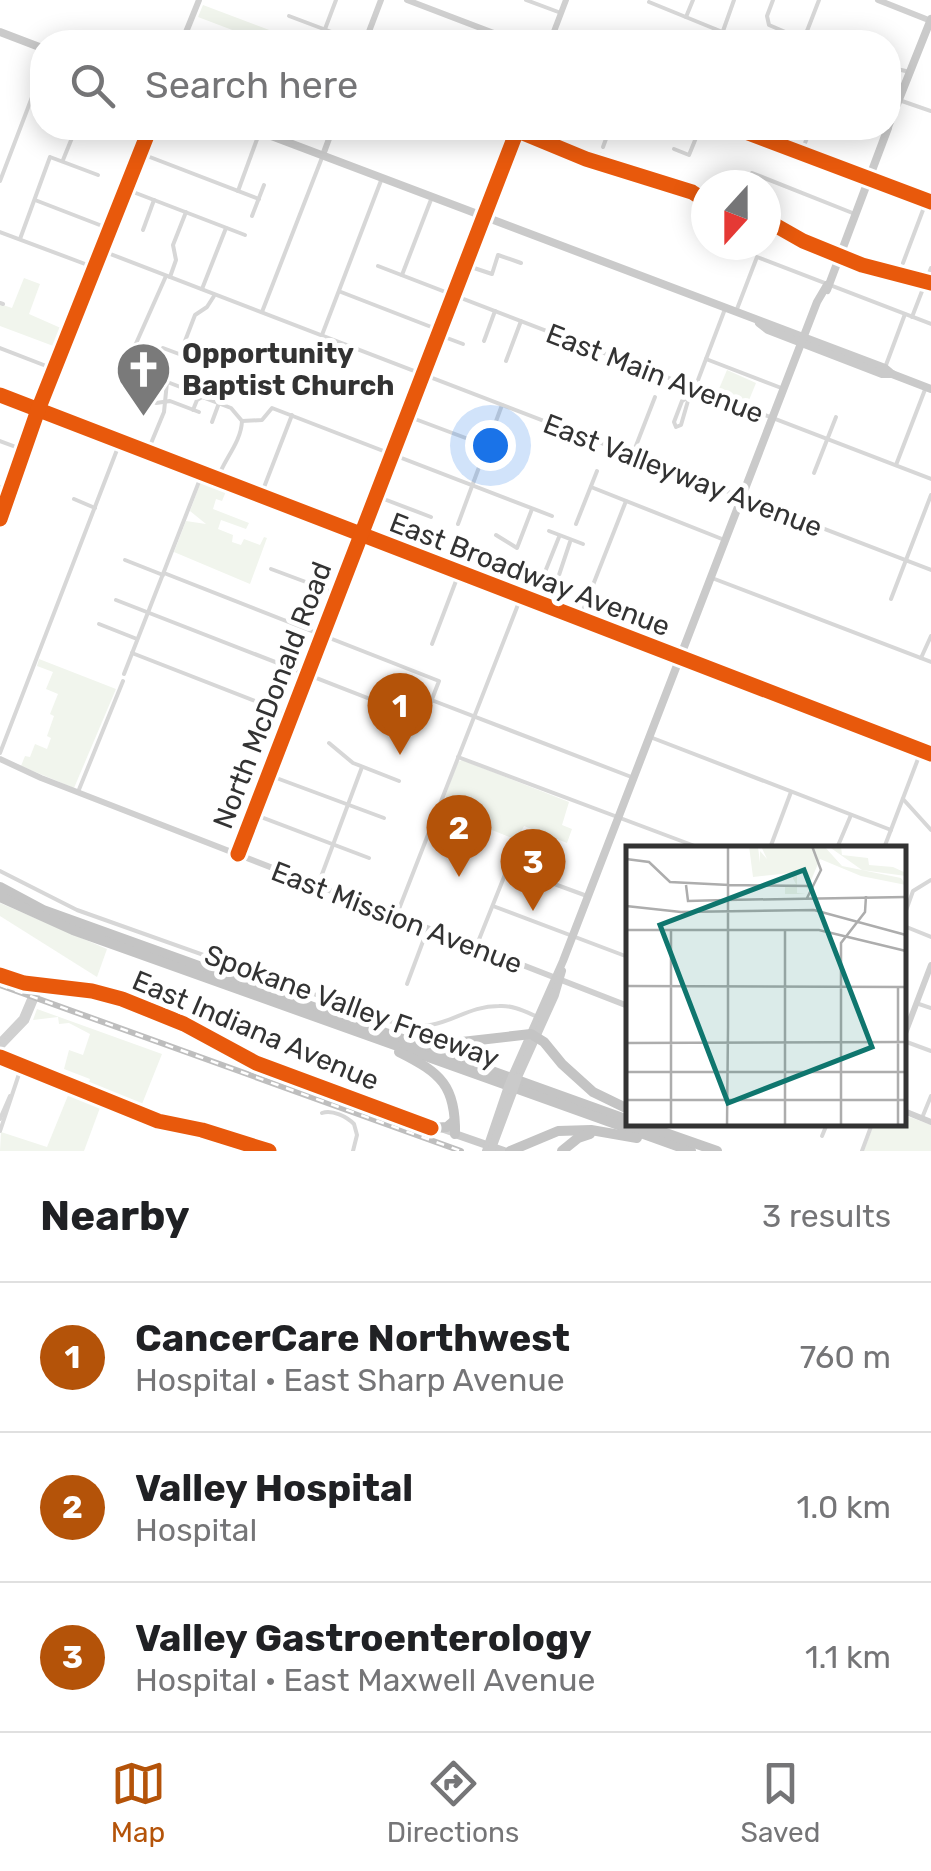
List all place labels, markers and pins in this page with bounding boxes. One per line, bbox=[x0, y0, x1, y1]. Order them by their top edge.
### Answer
place label: Opportunity Baptist Church bbox=[182, 337, 394, 402]
church icon: Opportunity Baptist Church bbox=[113, 339, 173, 418]
pin: 1 bbox=[368, 672, 432, 755]
pin: 2 bbox=[426, 794, 492, 877]
pin: 3 bbox=[500, 828, 566, 911]

